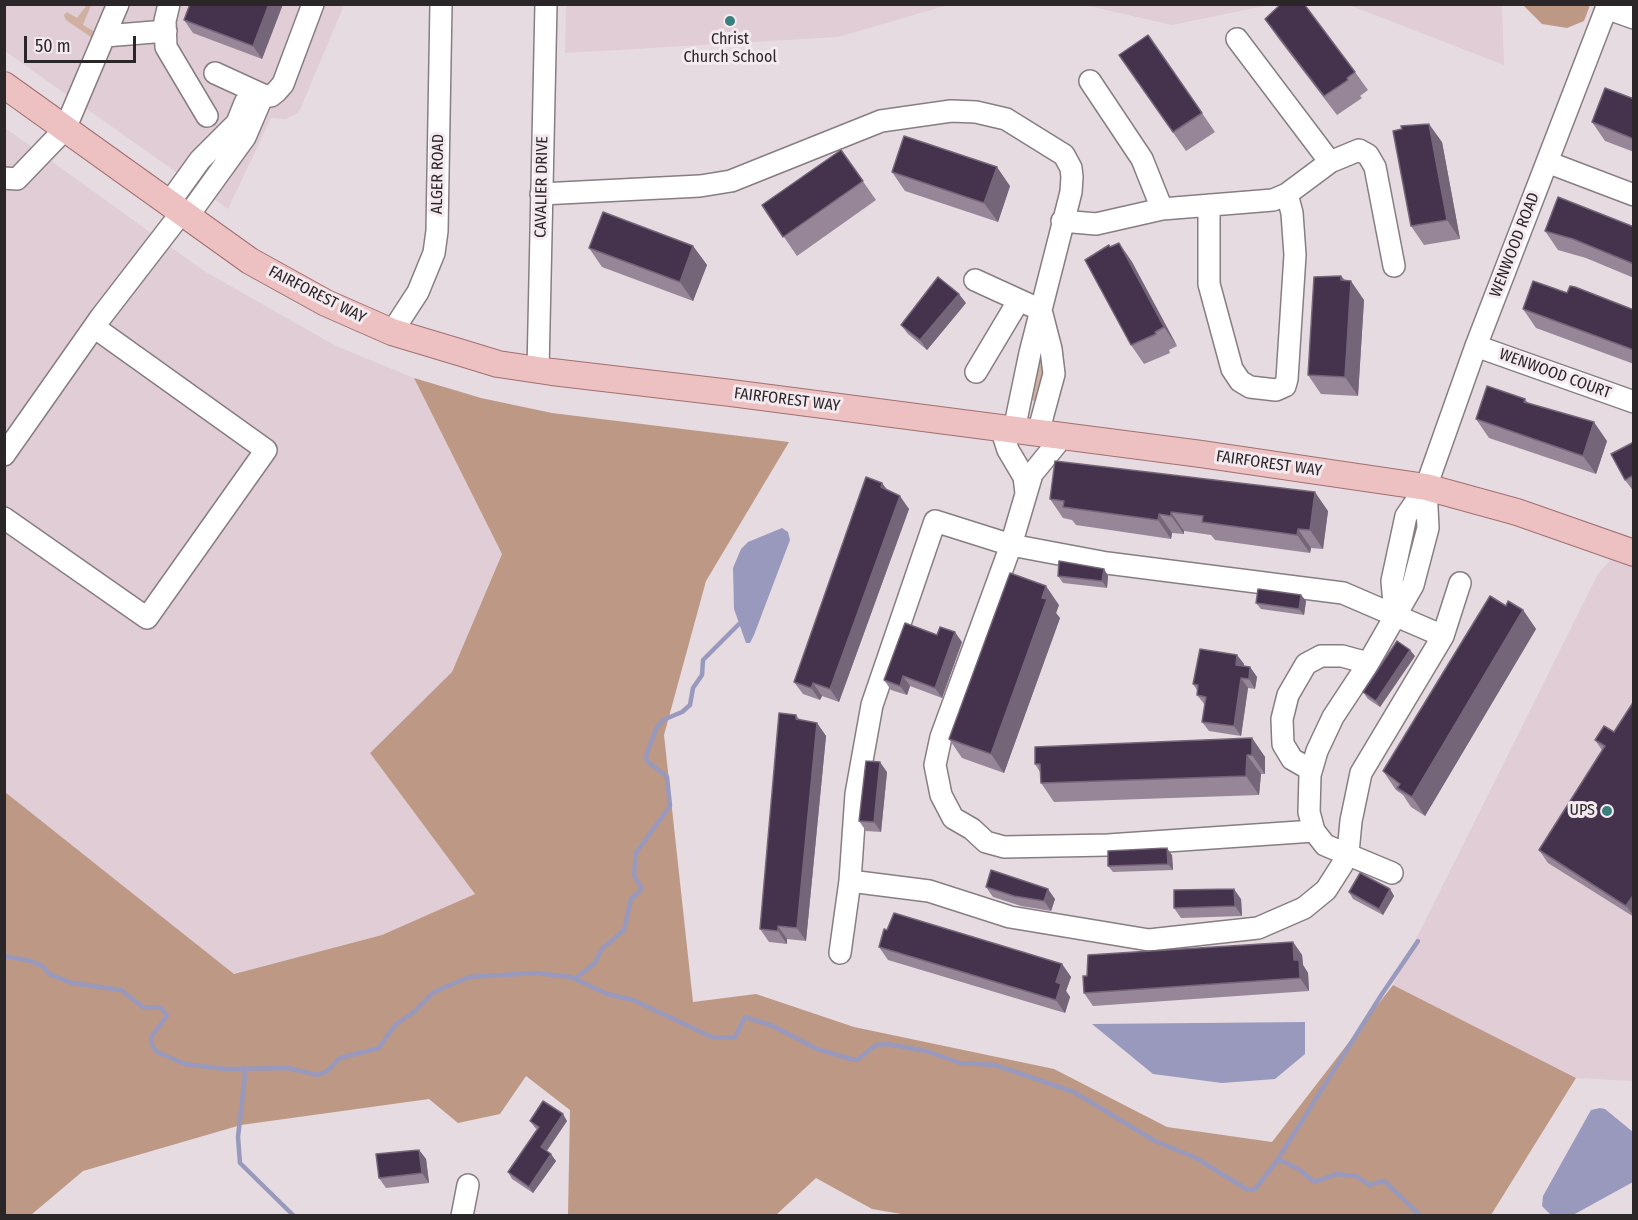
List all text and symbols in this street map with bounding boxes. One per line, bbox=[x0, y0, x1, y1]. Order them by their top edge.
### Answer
marker: Christ Church School bbox=[723, 14, 737, 28]
scale bar bbox=[27, 24, 140, 62]
place label: Christ Church School bbox=[683, 30, 777, 68]
text: 50 m bbox=[35, 35, 71, 57]
street label: ALGER ROAD bbox=[428, 134, 448, 214]
street label: CAVALIER DRIVE bbox=[532, 136, 552, 238]
street label: WENWOOD ROAD bbox=[1486, 190, 1544, 300]
street label: FAIRFOREST WAY bbox=[265, 262, 369, 328]
street label: WENWOOD COURT bbox=[1497, 345, 1613, 403]
street label: FAIRFOREST WAY bbox=[733, 384, 841, 416]
street label: FAIRFOREST WAY bbox=[1215, 447, 1323, 481]
place label: UPS bbox=[1570, 801, 1595, 821]
marker: UPS bbox=[1600, 804, 1614, 818]

